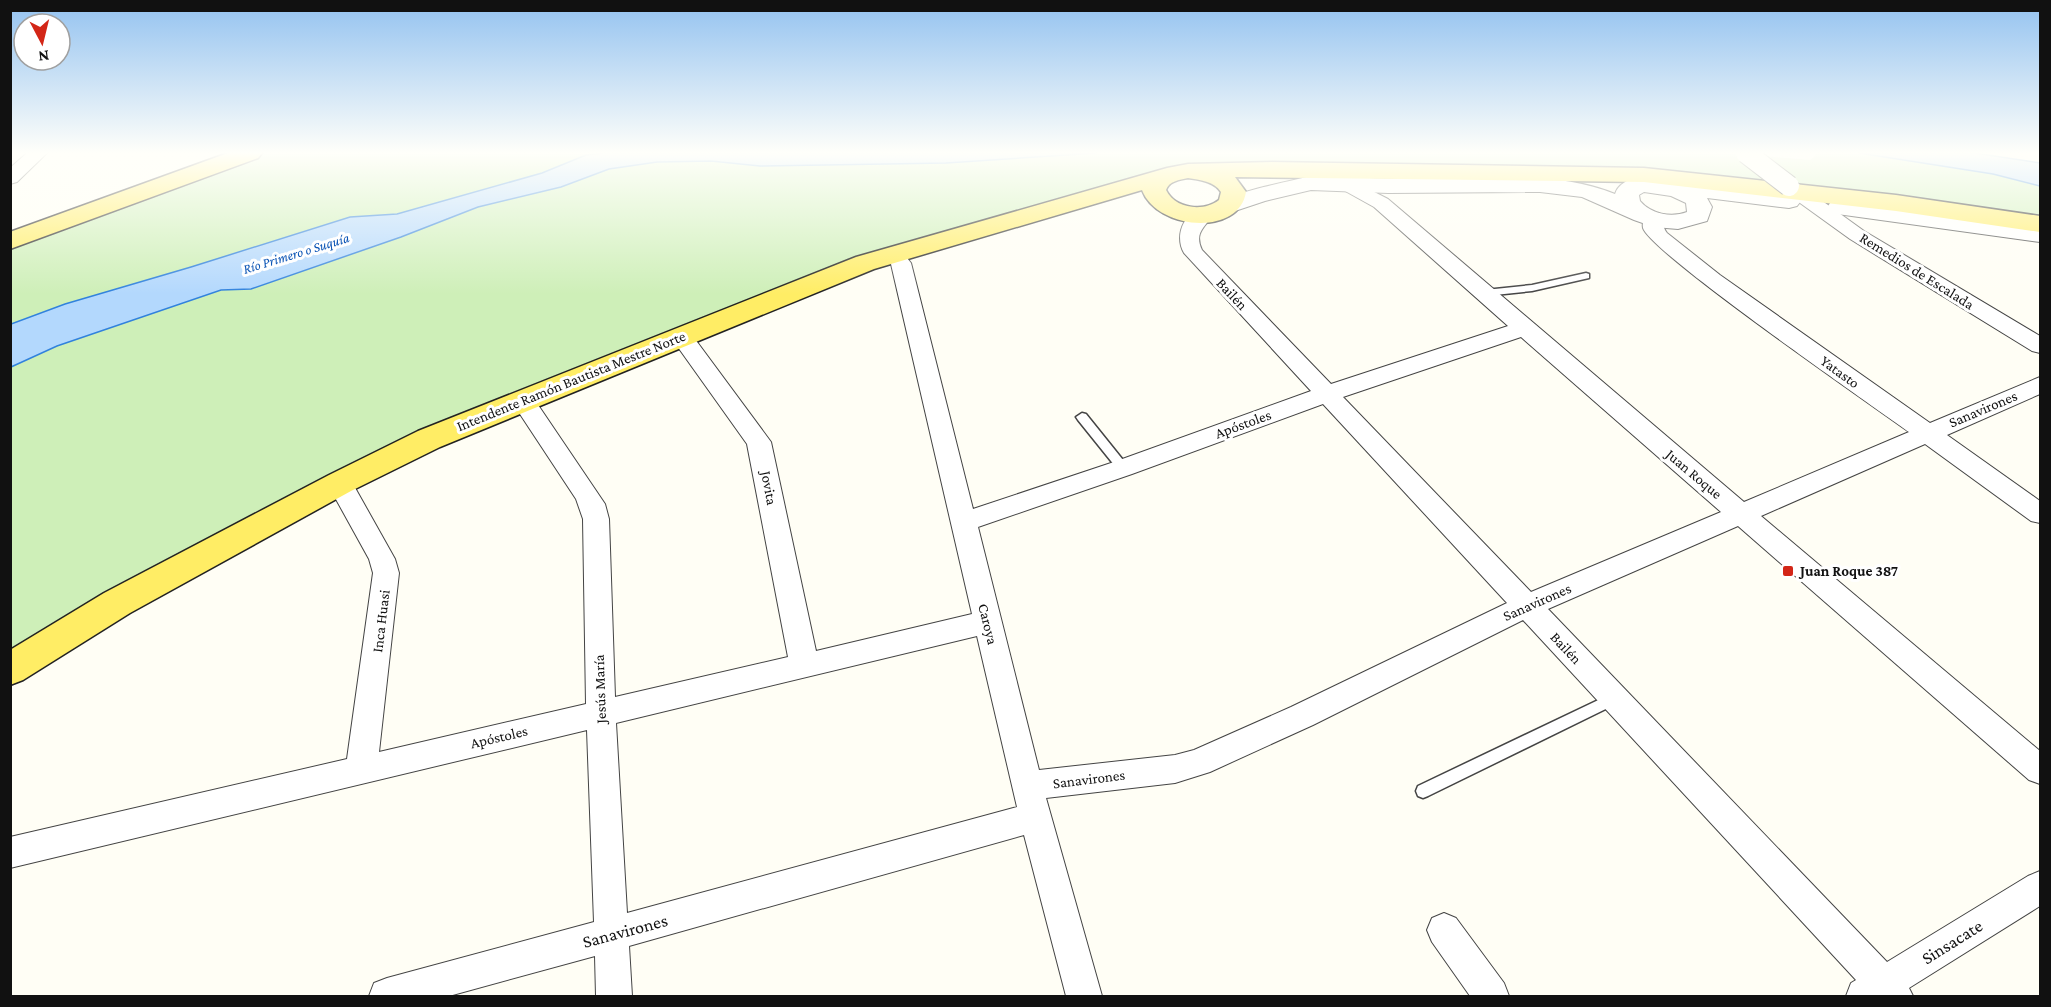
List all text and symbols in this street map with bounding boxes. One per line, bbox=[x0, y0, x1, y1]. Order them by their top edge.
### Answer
north arrow bbox=[12, 12, 72, 72]
text: N bbox=[37, 47, 50, 66]
water label: Río Primero o Suquía bbox=[241, 229, 351, 277]
street label: Remedios de Escalada bbox=[1857, 229, 1977, 313]
street label: Bailén bbox=[1213, 275, 1251, 313]
street label: Intendente Ramón Bautista Mestre Norte bbox=[454, 327, 688, 434]
street label: Yatasto bbox=[1817, 353, 1863, 391]
street label: Sanavirones bbox=[1946, 387, 2020, 431]
street label: Apóstoles bbox=[1213, 406, 1274, 442]
street label: Juan Roque bbox=[1661, 445, 1726, 503]
street label: Jovita bbox=[756, 468, 780, 507]
place label: Juan Roque 387 bbox=[1798, 563, 1898, 579]
marker: Juan Roque 387 bbox=[1781, 564, 1795, 578]
street label: Sanavirones bbox=[1501, 580, 1574, 624]
street label: Inca Huasi bbox=[369, 589, 393, 653]
street label: Caroya bbox=[974, 602, 1001, 647]
street label: Bailén bbox=[1547, 629, 1585, 667]
street label: Jesús María bbox=[591, 654, 610, 726]
street label: Apóstoles bbox=[469, 723, 530, 752]
street label: Sanavirones bbox=[1052, 767, 1126, 791]
street label: Sanavirones bbox=[580, 910, 670, 952]
street label: Sinsacate bbox=[1918, 916, 1986, 968]

